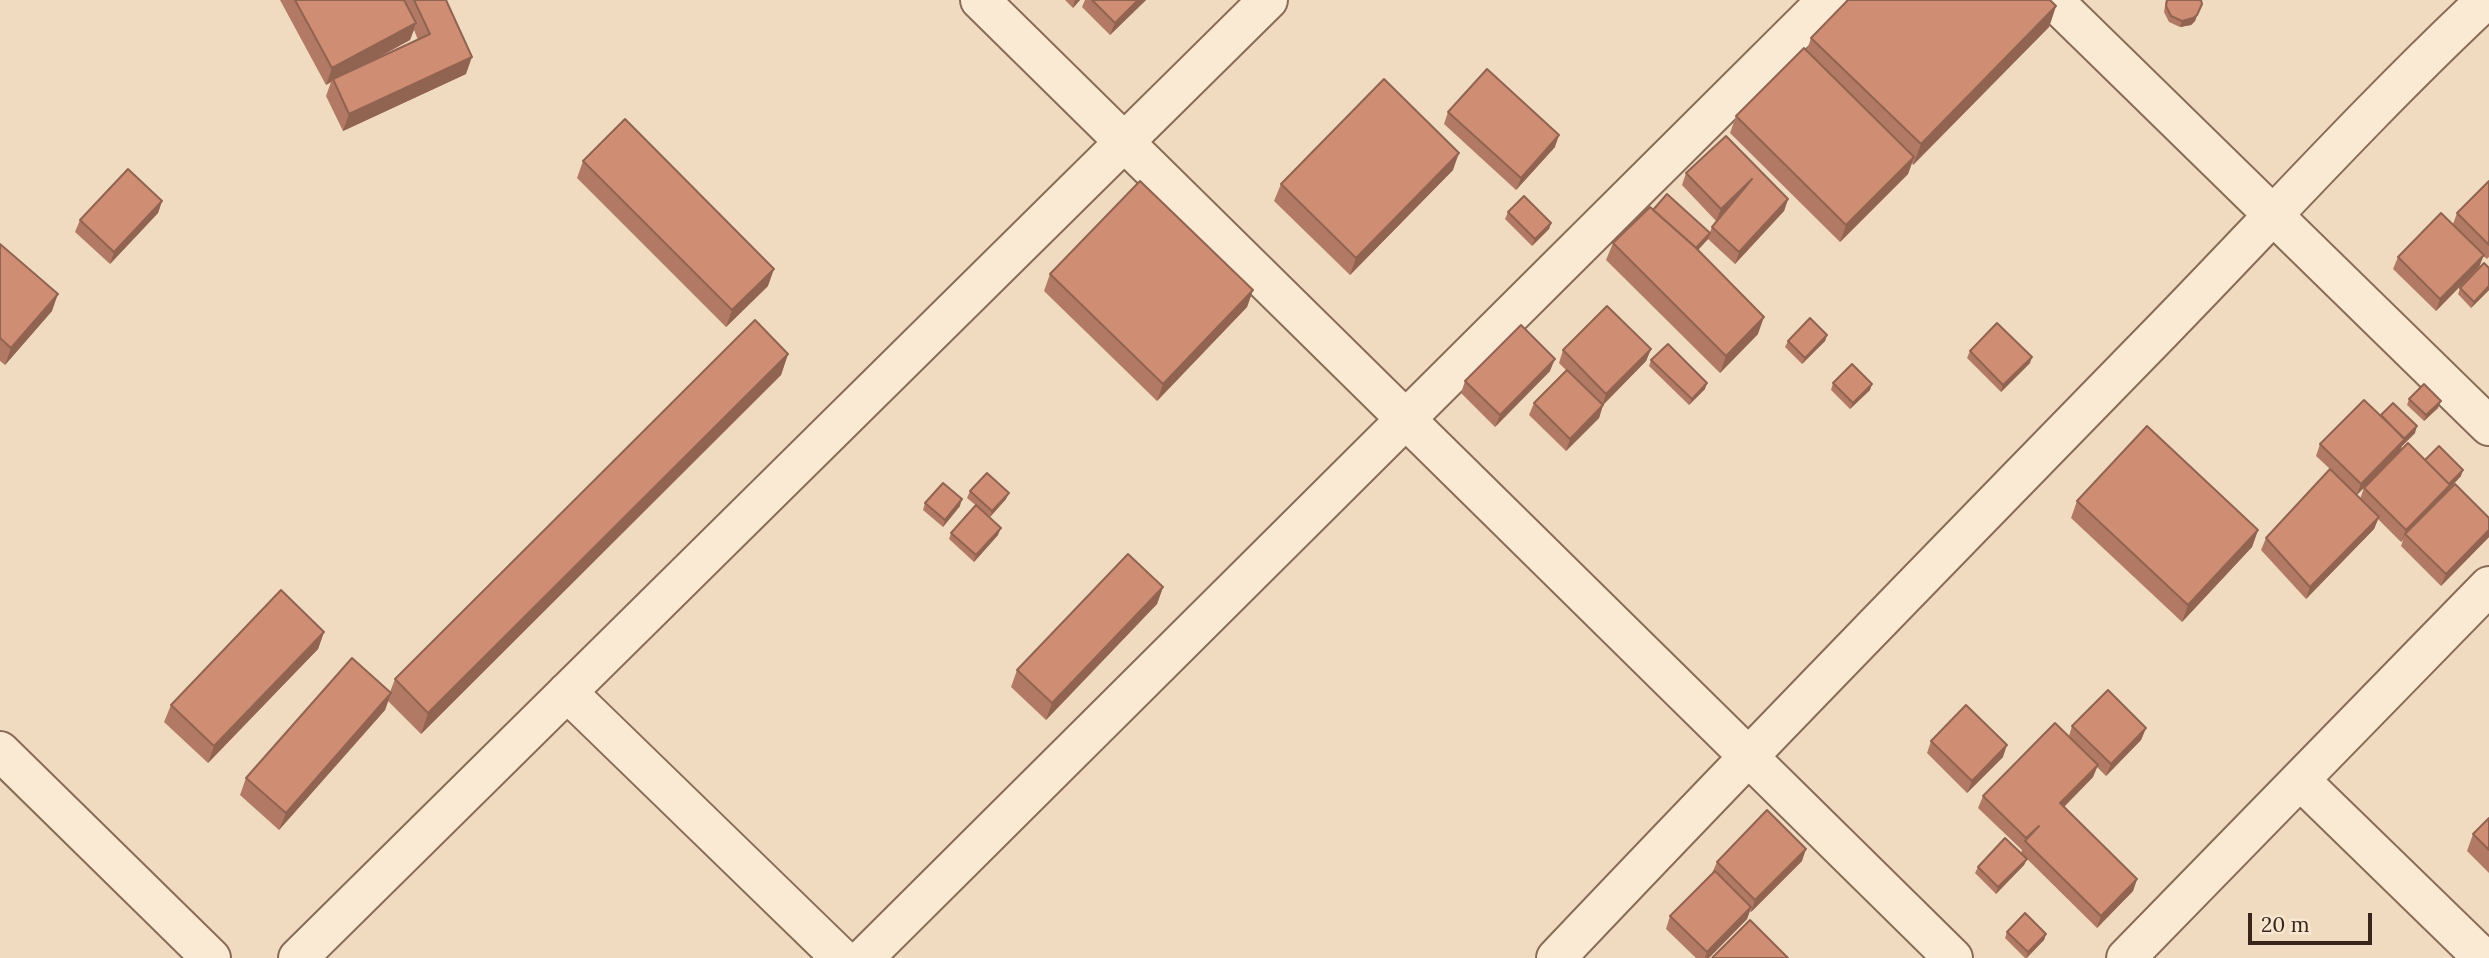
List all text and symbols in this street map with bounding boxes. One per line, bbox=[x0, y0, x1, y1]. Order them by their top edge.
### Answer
scale bar bbox=[2251, 898, 2375, 942]
text: 20 m bbox=[2261, 911, 2310, 938]

